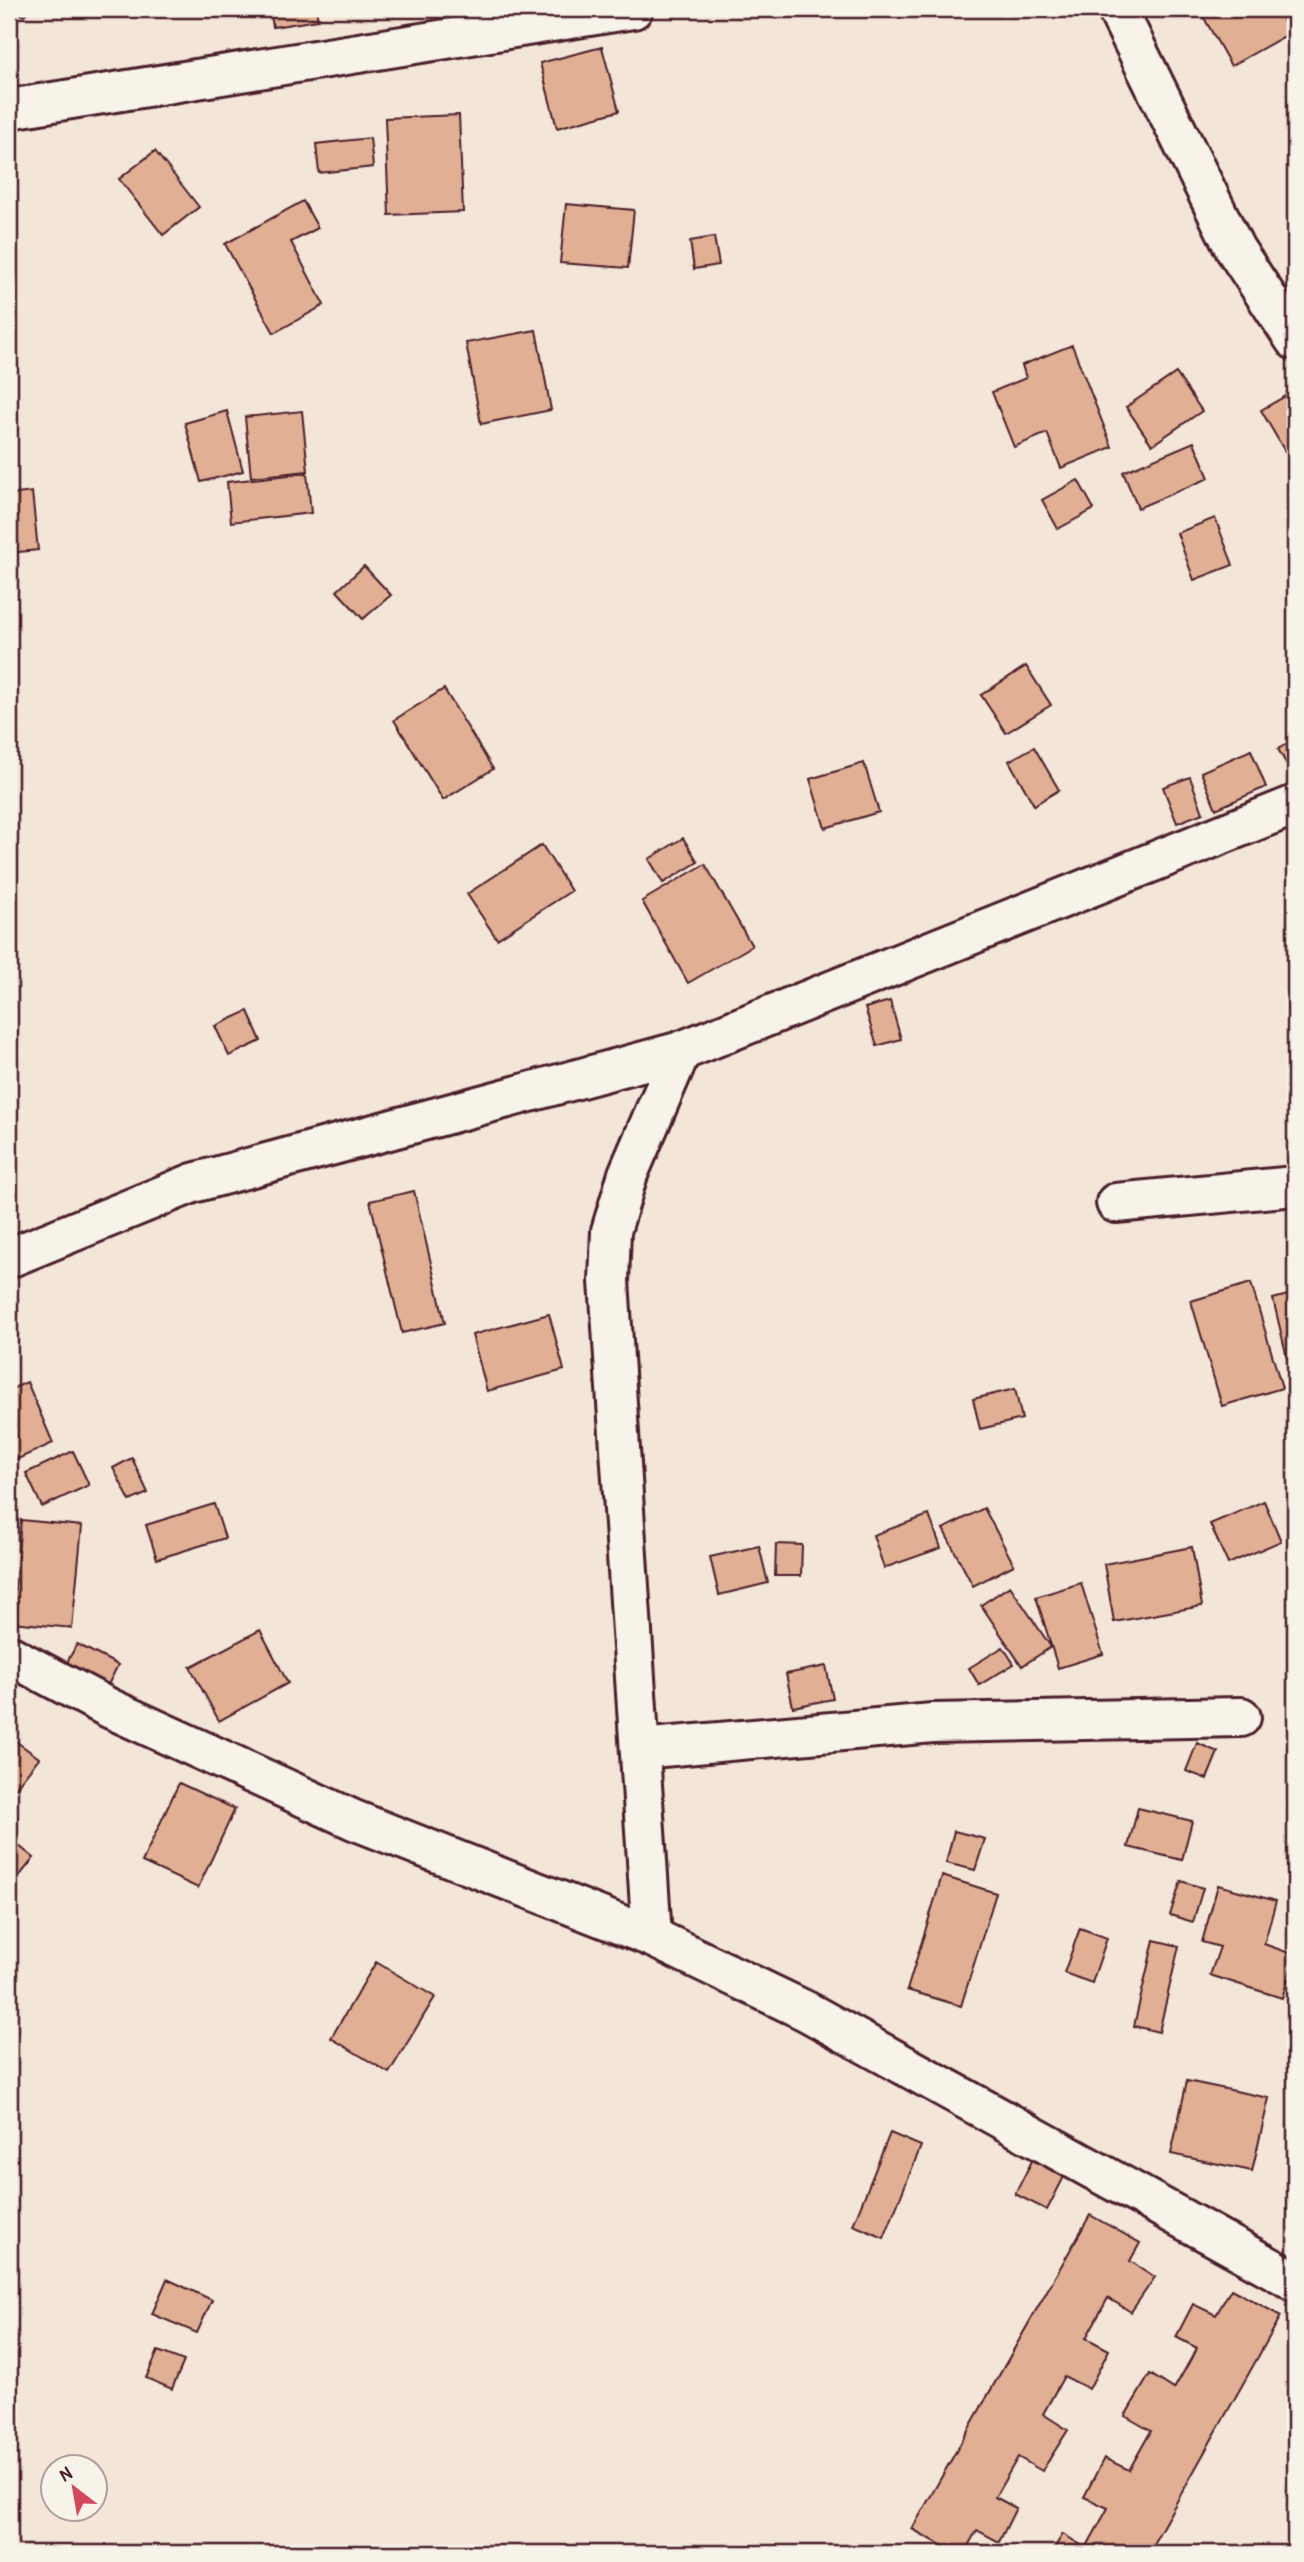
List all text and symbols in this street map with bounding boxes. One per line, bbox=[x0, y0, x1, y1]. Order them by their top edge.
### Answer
north arrow bbox=[38, 2454, 108, 2524]
text: N bbox=[54, 2460, 76, 2487]

